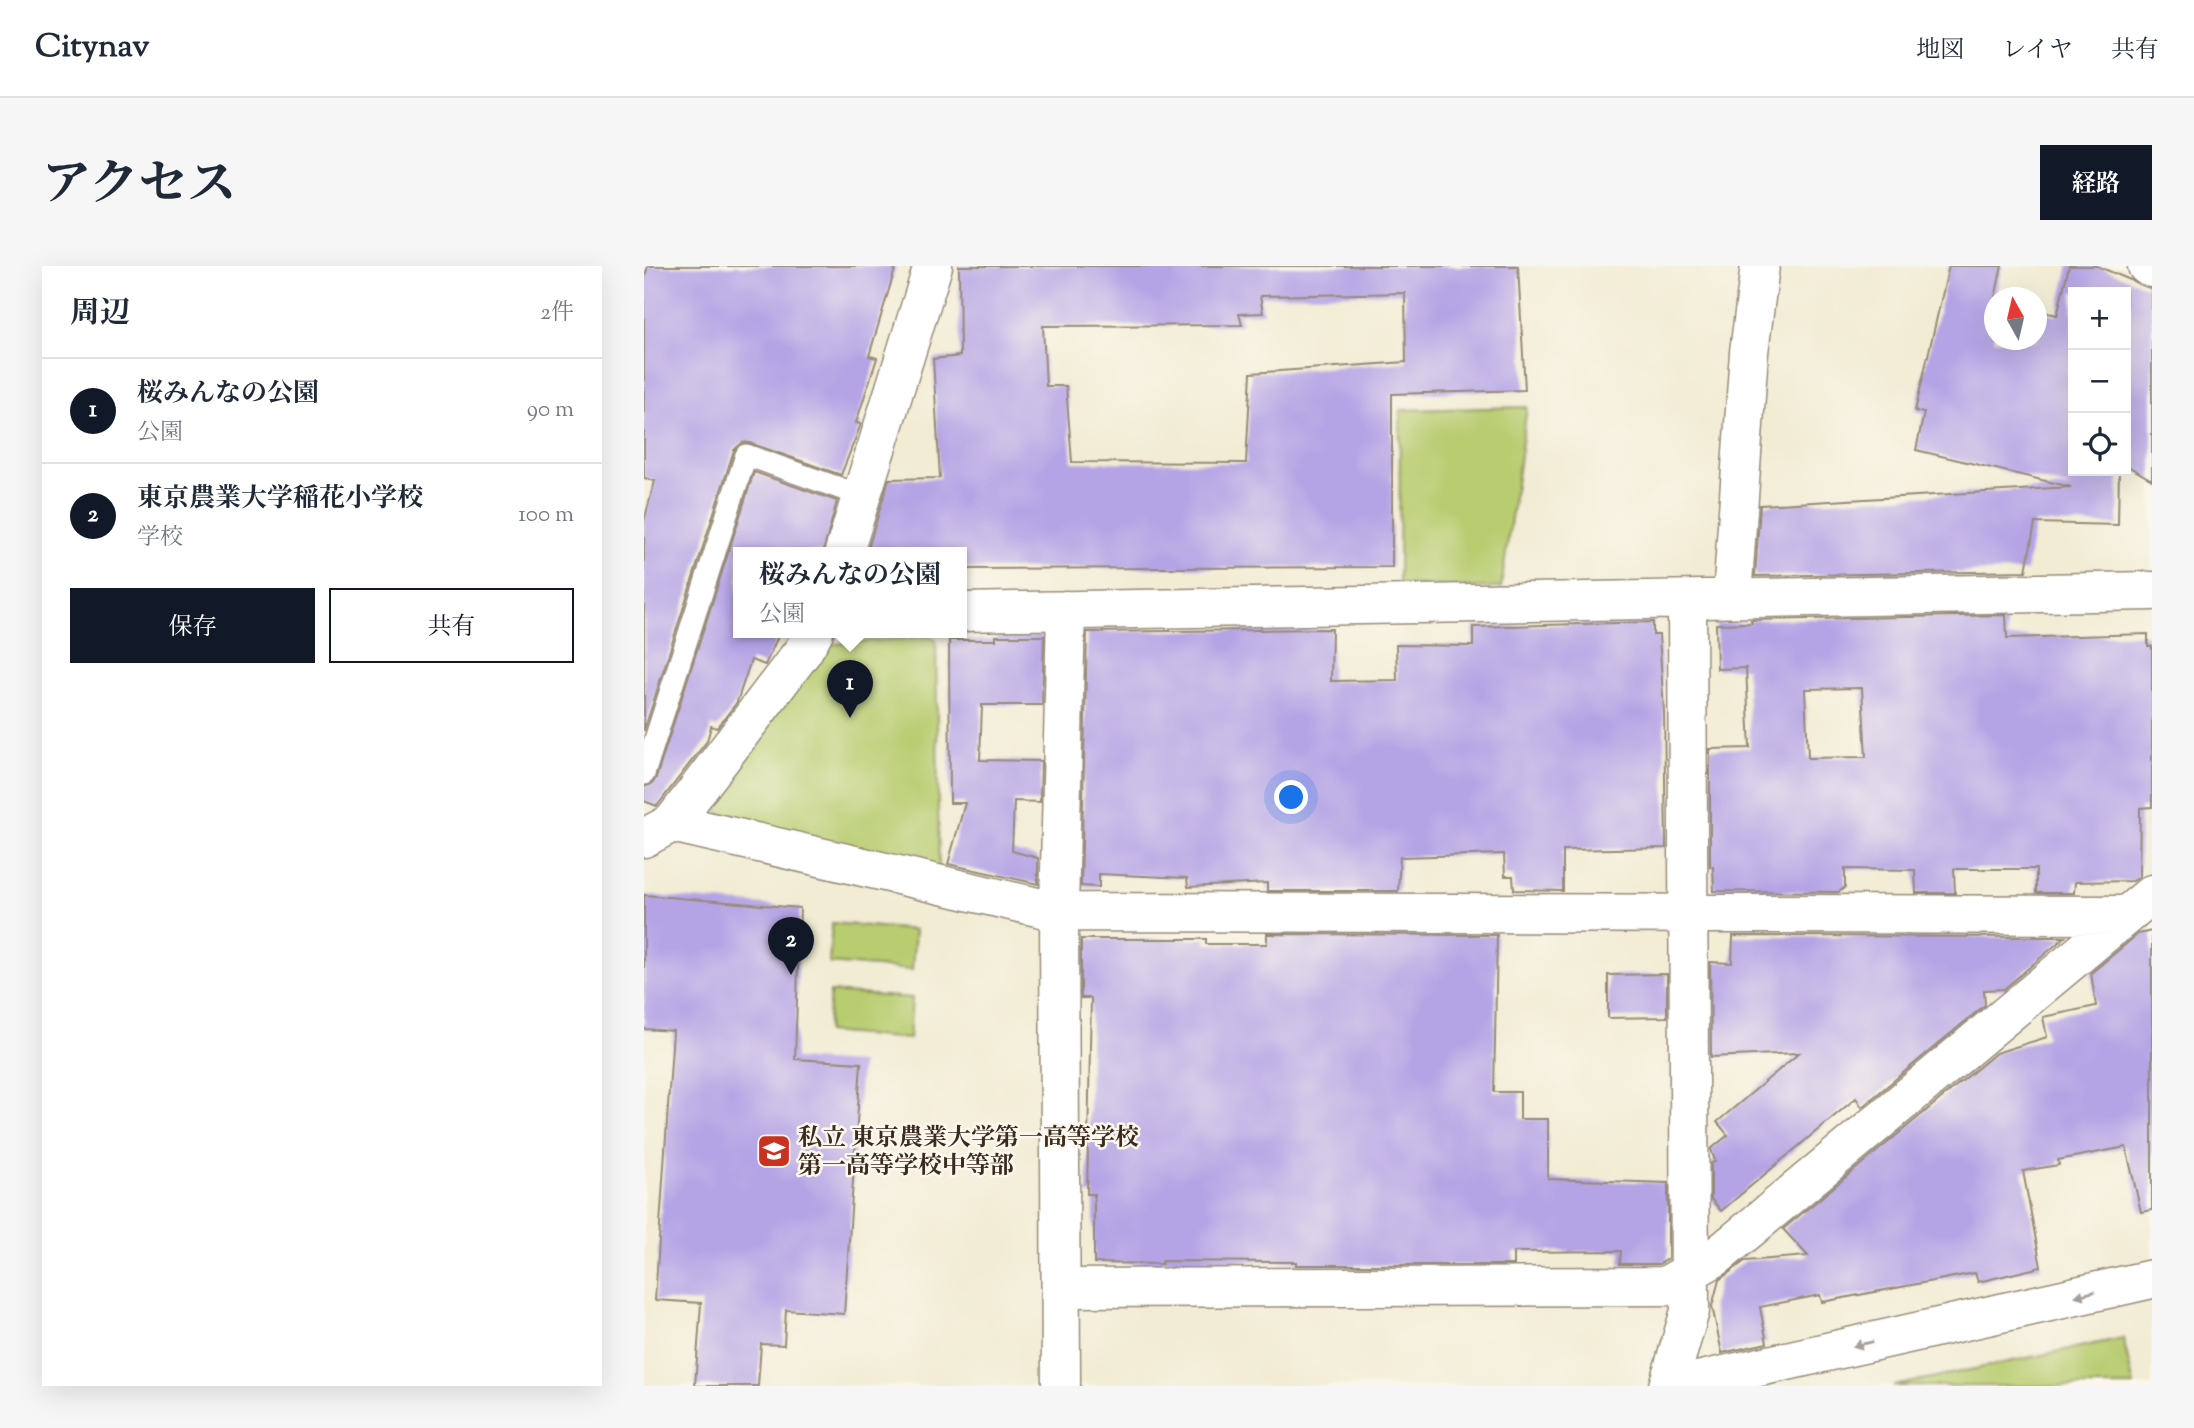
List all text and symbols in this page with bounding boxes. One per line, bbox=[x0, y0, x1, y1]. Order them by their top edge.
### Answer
text: Citynav bbox=[35, 24, 150, 72]
text: 地図 bbox=[1916, 34, 1964, 68]
text: レイヤ bbox=[2002, 34, 2073, 68]
text: 共有 bbox=[2111, 34, 2159, 68]
button: 経路 bbox=[2040, 145, 2152, 220]
text: アクセス bbox=[42, 152, 237, 222]
north arrow bbox=[1984, 287, 2047, 350]
map controls bbox=[2068, 287, 2131, 476]
button: + bbox=[2068, 287, 2131, 350]
text: 周辺 bbox=[70, 293, 130, 336]
text: 2件 bbox=[540, 297, 574, 330]
button: − bbox=[2068, 350, 2131, 413]
text: 桜みんなの公園 bbox=[137, 376, 319, 413]
text: 1 bbox=[89, 394, 97, 427]
text: 90 m bbox=[527, 394, 574, 427]
button: locate bbox=[2068, 413, 2131, 476]
text: 公園 bbox=[137, 417, 183, 450]
text: 東京農業大学稲花小学校 bbox=[137, 481, 423, 518]
text: 2 bbox=[88, 499, 98, 532]
text: 100 m bbox=[518, 499, 574, 532]
text: 学校 bbox=[137, 522, 183, 555]
popup bbox=[733, 547, 967, 638]
text: 桜みんなの公園 bbox=[759, 558, 941, 595]
button: 保存 bbox=[70, 588, 315, 663]
button: 共有 bbox=[329, 588, 574, 663]
text: 公園 bbox=[759, 599, 805, 632]
pin: 1 bbox=[827, 660, 873, 718]
your location bbox=[1274, 780, 1308, 814]
pin: 2 bbox=[768, 917, 814, 975]
place label: 私立 東京農業大学第一高等学校 第一高等学校中等部 bbox=[798, 1122, 1139, 1184]
school or university icon: 私立 東京農業大学第一高等学校 第一高等学校中等部 bbox=[755, 1132, 793, 1170]
one-way arrow bbox=[2074, 1289, 2096, 1300]
one-way arrow bbox=[1852, 1339, 1874, 1350]

